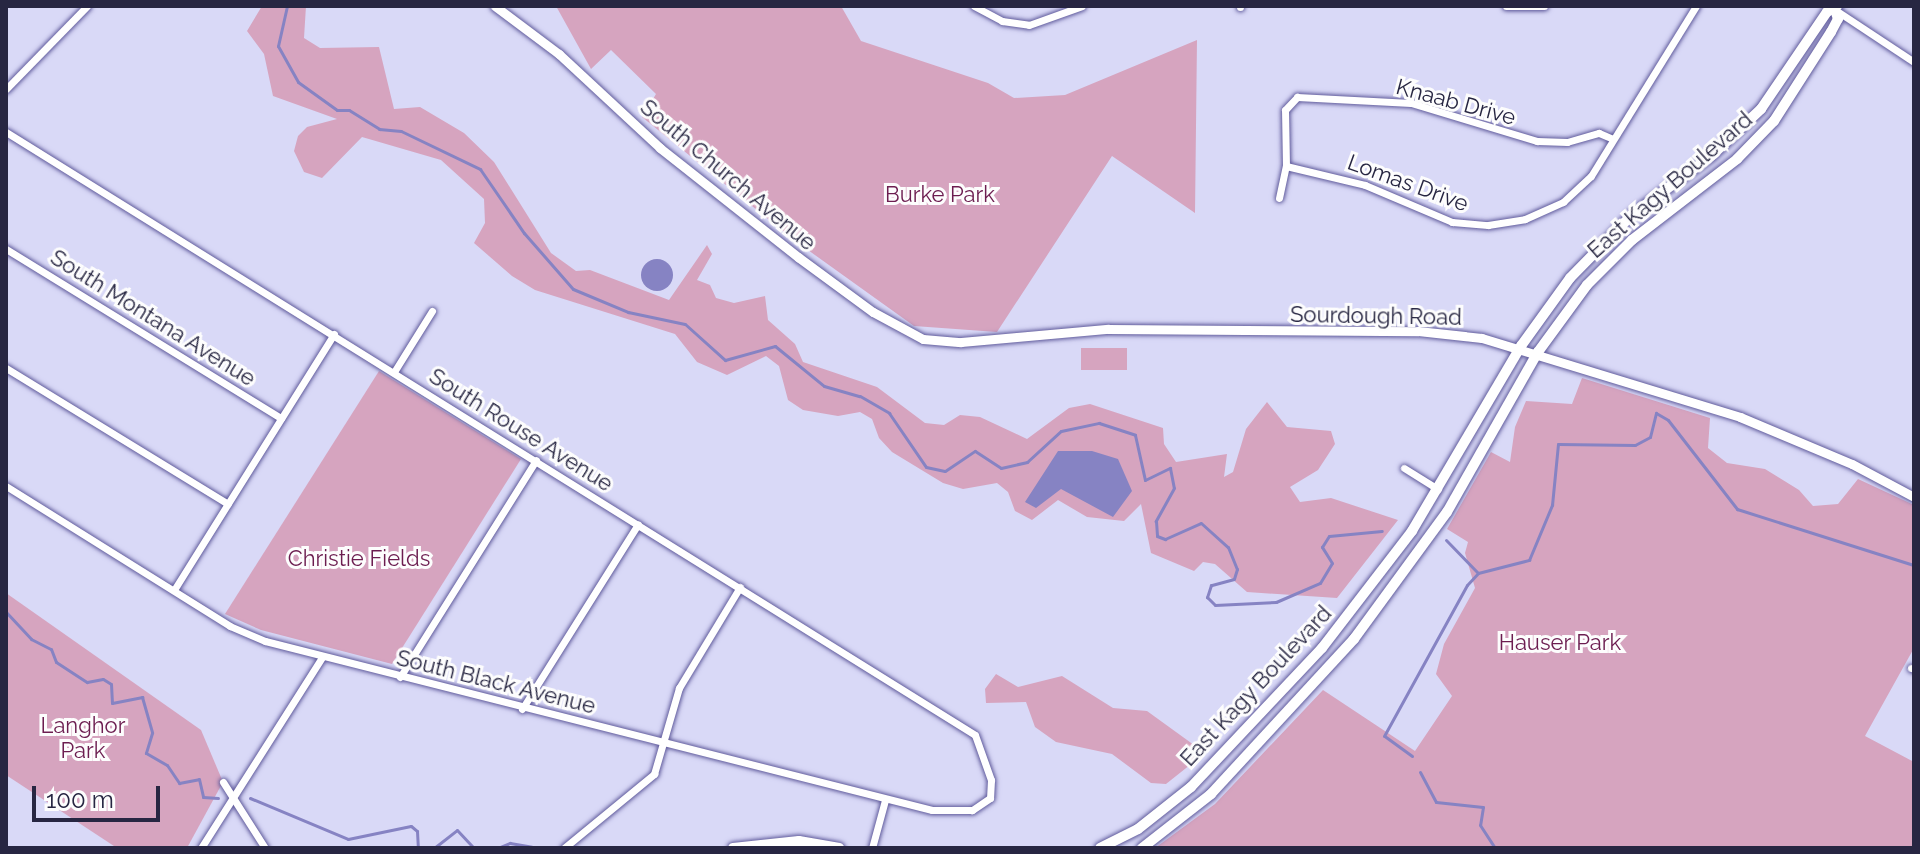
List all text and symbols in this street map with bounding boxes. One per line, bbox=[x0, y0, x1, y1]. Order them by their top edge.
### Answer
street label: Knaab Drive bbox=[1393, 73, 1519, 131]
street label: South Church Avenue bbox=[635, 94, 821, 256]
street label: East Kagy Boulevard bbox=[1582, 106, 1758, 264]
street label: Lomas Drive bbox=[1344, 149, 1472, 217]
park label: Burke Park bbox=[885, 182, 995, 208]
street label: South Montana Avenue bbox=[45, 244, 261, 392]
street label: Sourdough Road bbox=[1290, 301, 1462, 331]
street label: South Rouse Avenue bbox=[424, 363, 618, 497]
park label: Christie Fields bbox=[288, 546, 430, 572]
street label: East Kagy Boulevard bbox=[1175, 600, 1337, 772]
park label: Hauser Park bbox=[1499, 630, 1621, 656]
street label: South Black Avenue bbox=[394, 644, 598, 720]
park label: Langhor Park bbox=[41, 712, 125, 764]
scale bar bbox=[36, 770, 164, 820]
text: 100 m bbox=[46, 785, 114, 814]

